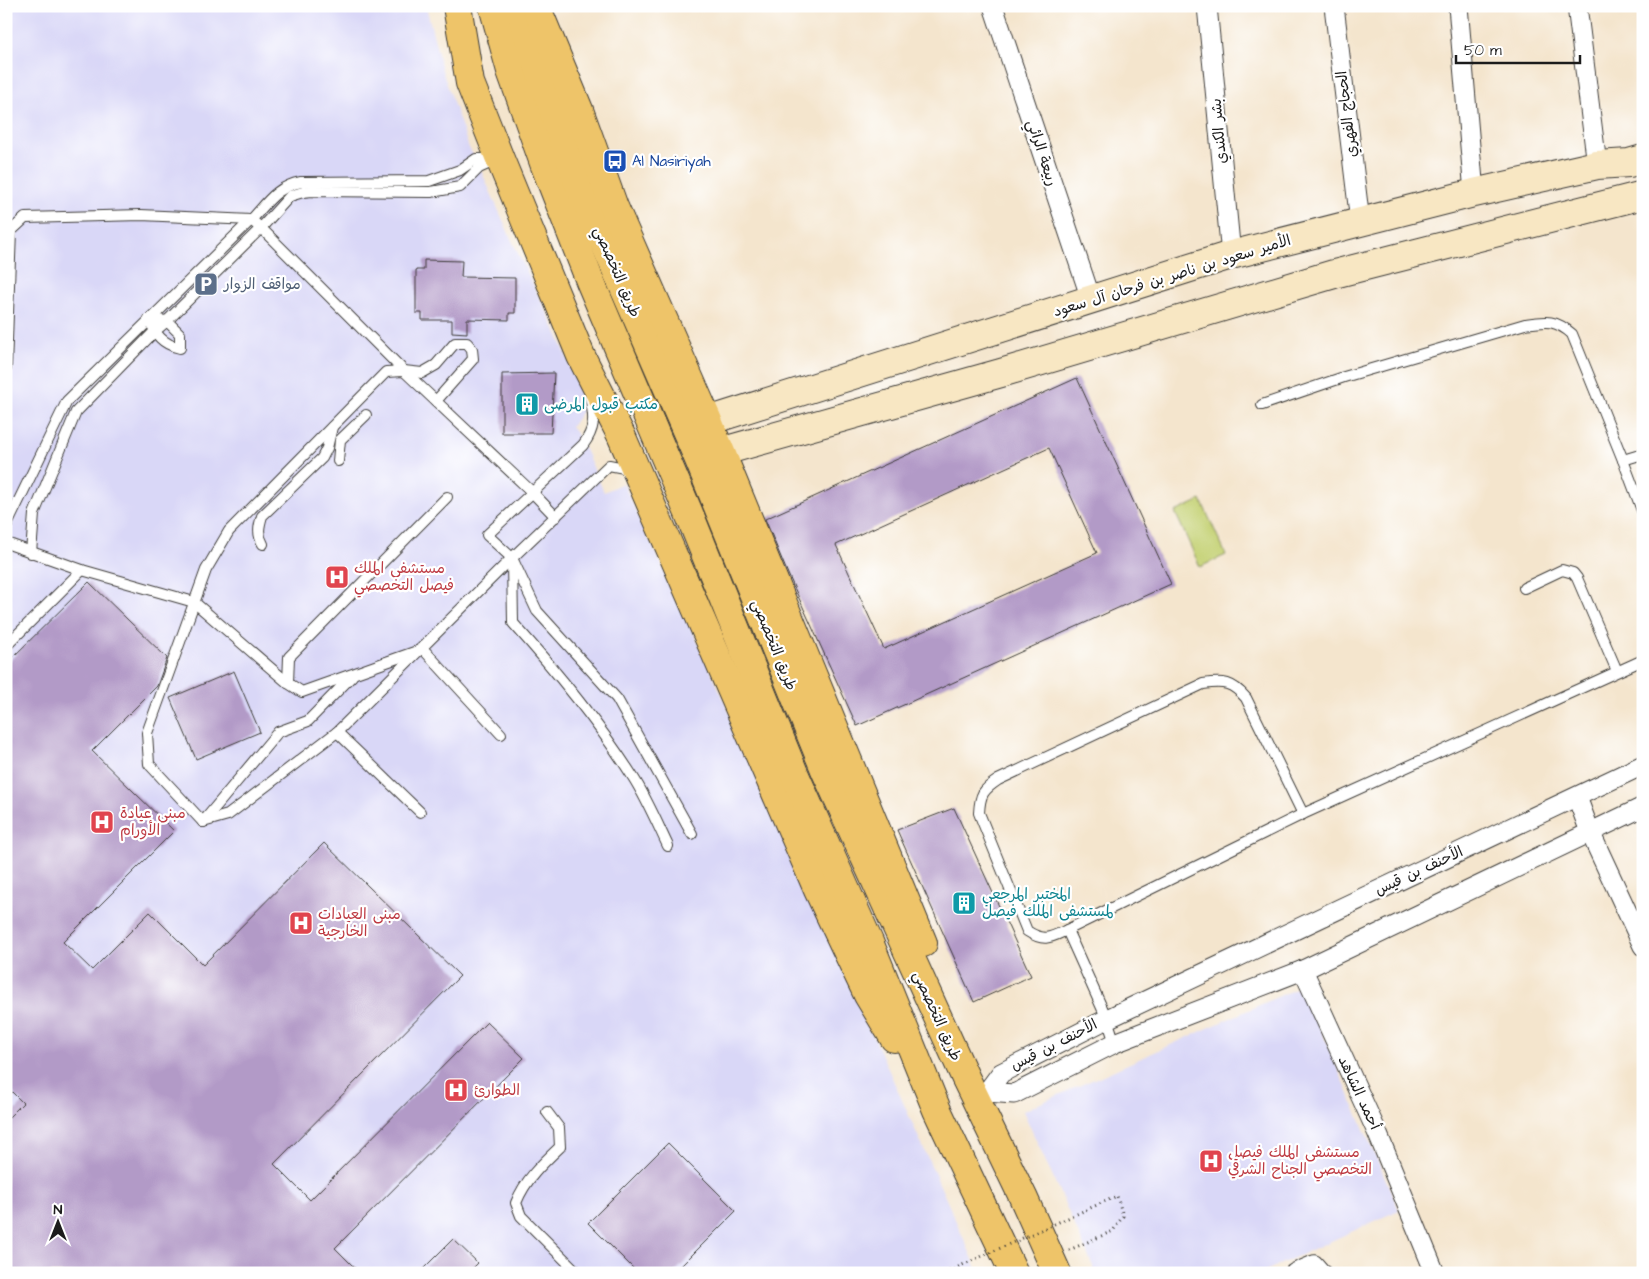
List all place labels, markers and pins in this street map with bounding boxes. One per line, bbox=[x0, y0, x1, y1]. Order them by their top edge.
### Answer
bus stop icon: Al Nasiriyah bbox=[602, 148, 628, 174]
place label: Al Nasiriyah bbox=[632, 151, 711, 173]
parking icon: مواقف الزوار bbox=[193, 271, 219, 297]
place label: مواقف الزوار bbox=[223, 274, 301, 295]
building icon: مكتب قبول المرضى bbox=[514, 391, 540, 417]
place label: مكتب قبول المرضى bbox=[544, 394, 658, 415]
place label: مستشفى الملك فيصل التخصصي bbox=[354, 558, 454, 598]
hospital icon: مستشفى الملك فيصل التخصصي bbox=[324, 564, 350, 590]
place label: مبنى عيادة الأورام bbox=[120, 803, 186, 841]
hospital icon: مبنى عيادة الأورام bbox=[89, 809, 115, 835]
place label: المختبر المرجعي لمستشفى الملك فيصل bbox=[982, 884, 1113, 922]
building icon: المختبر المرجعي لمستشفى الملك فيصل bbox=[951, 890, 977, 916]
place label: مبنى العيادات الخارجية bbox=[318, 904, 401, 942]
hospital icon: مبنى العيادات الخارجية bbox=[288, 910, 314, 936]
hospital icon: الطوارئ bbox=[443, 1077, 469, 1103]
place label: الطوارئ bbox=[474, 1080, 520, 1101]
place label: مستشفى الملك فيصل التخصصي الجناح الشرقي bbox=[1228, 1142, 1372, 1182]
hospital icon: مستشفى الملك فيصل التخصصي الجناح الشرقي bbox=[1198, 1148, 1224, 1174]

